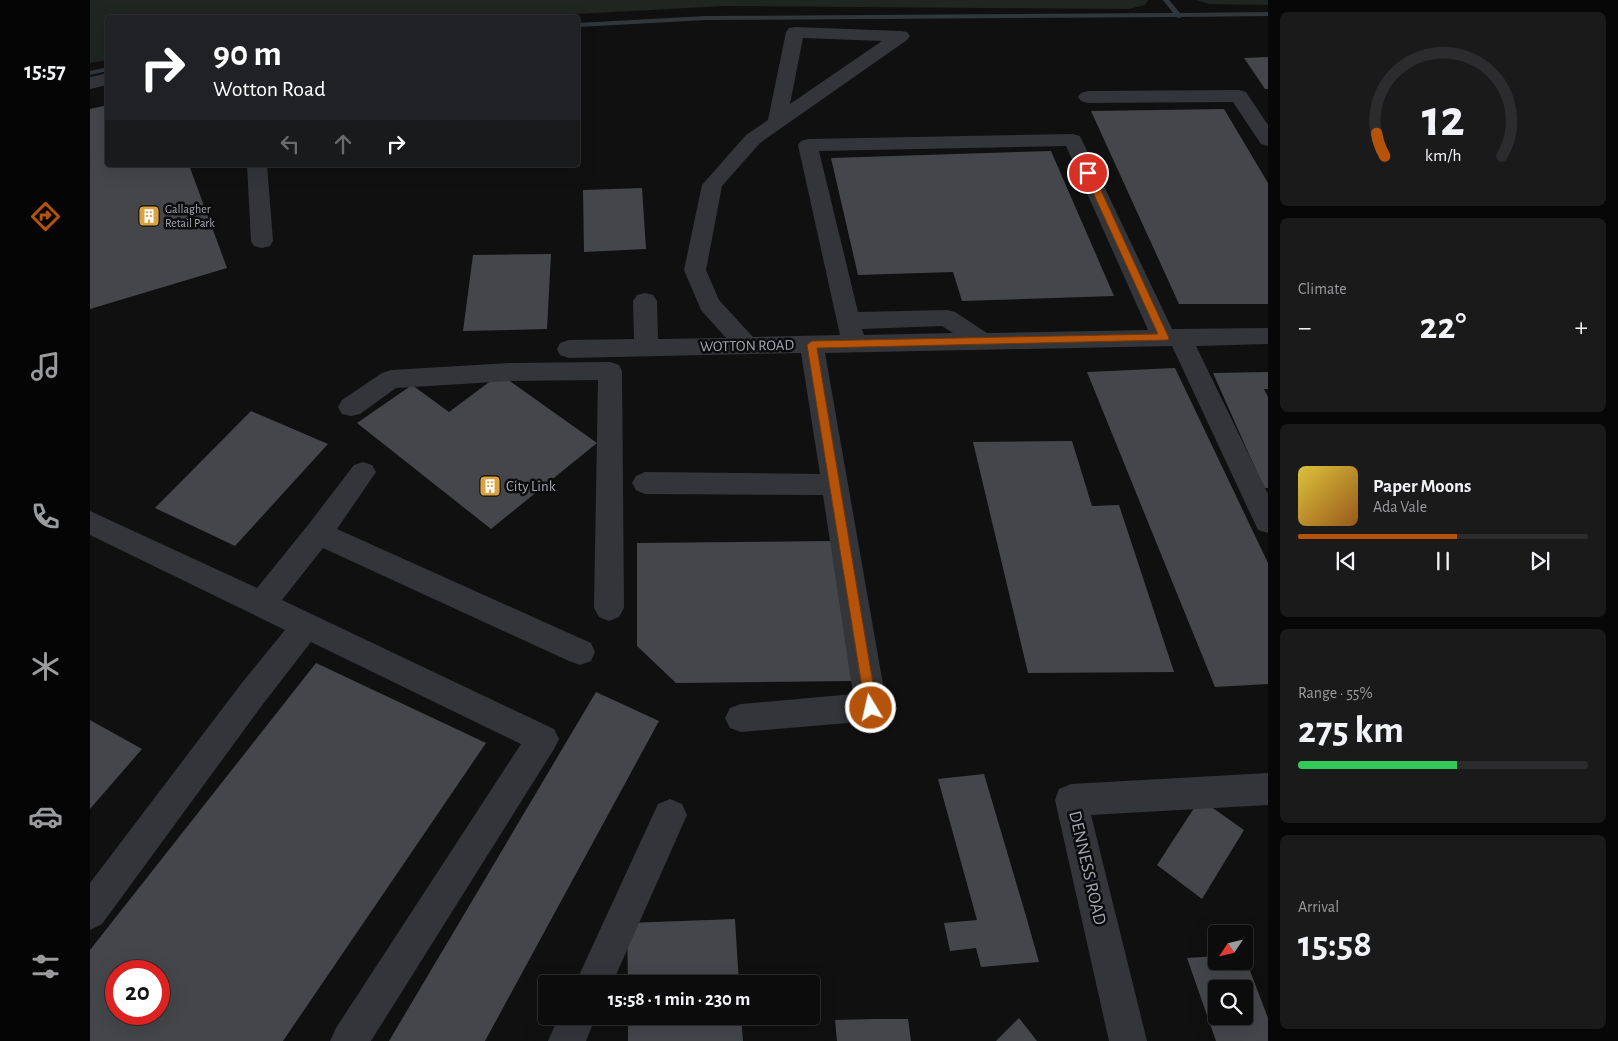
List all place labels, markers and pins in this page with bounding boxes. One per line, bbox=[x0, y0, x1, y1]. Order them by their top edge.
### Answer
pin bbox=[1067, 152, 1109, 194]
place label: Gallagher Retail Park bbox=[165, 203, 215, 229]
building icon: Gallagher Retail Park bbox=[137, 204, 161, 228]
building icon: City Link bbox=[478, 474, 502, 498]
place label: City Link bbox=[506, 479, 556, 494]

